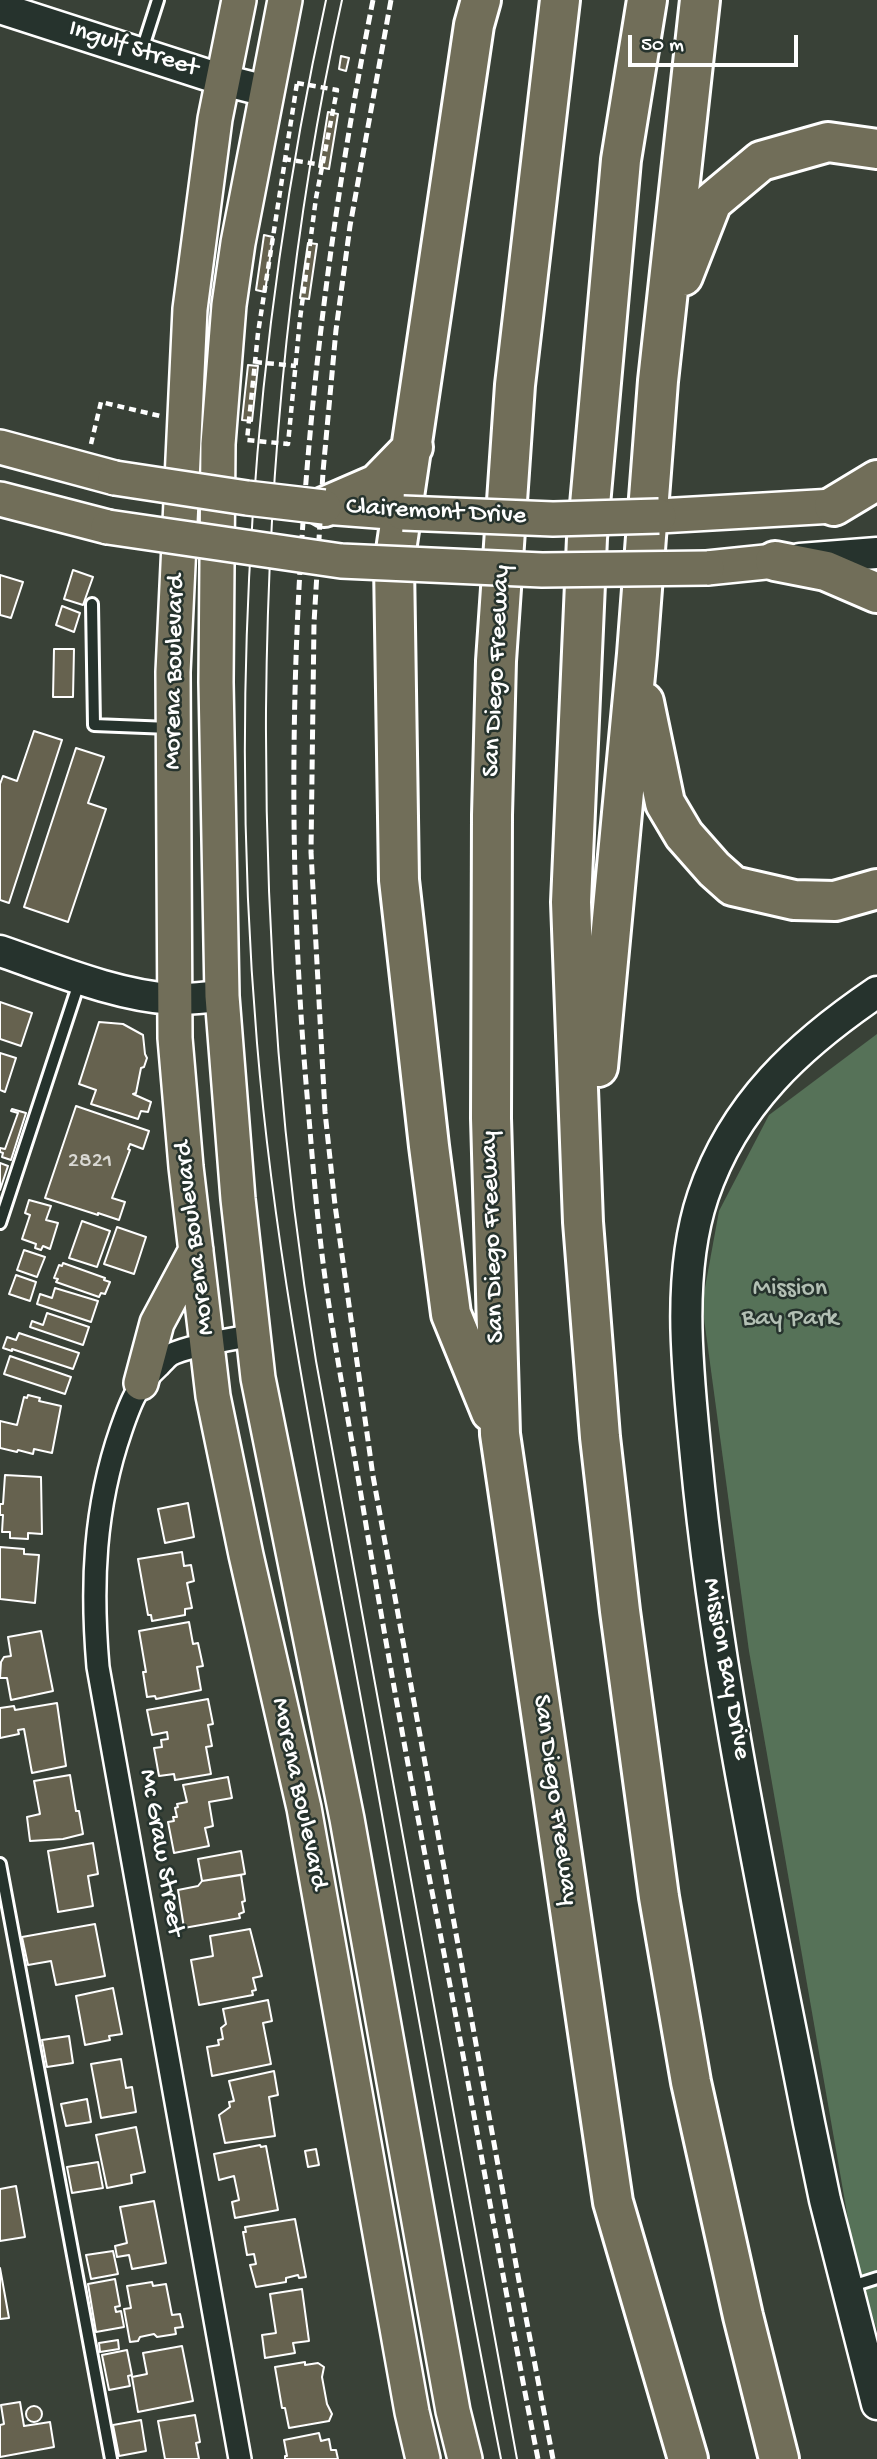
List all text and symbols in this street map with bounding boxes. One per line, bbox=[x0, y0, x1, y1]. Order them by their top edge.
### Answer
street label: Ingulf Street bbox=[64, 14, 202, 86]
scale bar bbox=[632, 21, 802, 65]
text: 50 m bbox=[641, 34, 684, 59]
street label: Clairemont Drive bbox=[345, 493, 527, 533]
street label: San Diego Freeway bbox=[477, 564, 519, 778]
street label: Morena Boulevard bbox=[159, 574, 193, 770]
street label: San Diego Freeway bbox=[475, 1130, 513, 1344]
street label: Morena Boulevard bbox=[169, 1139, 223, 1337]
house number: 2821 bbox=[68, 1148, 112, 1176]
park label: Mission Bay Park bbox=[742, 1274, 838, 1336]
street label: Mission Bay Drive bbox=[694, 1576, 756, 1762]
street label: San Diego Freeway bbox=[524, 1693, 584, 1907]
street label: Morena Boulevard bbox=[262, 1695, 334, 1893]
street label: Mc Graw Street bbox=[130, 1767, 190, 1939]

